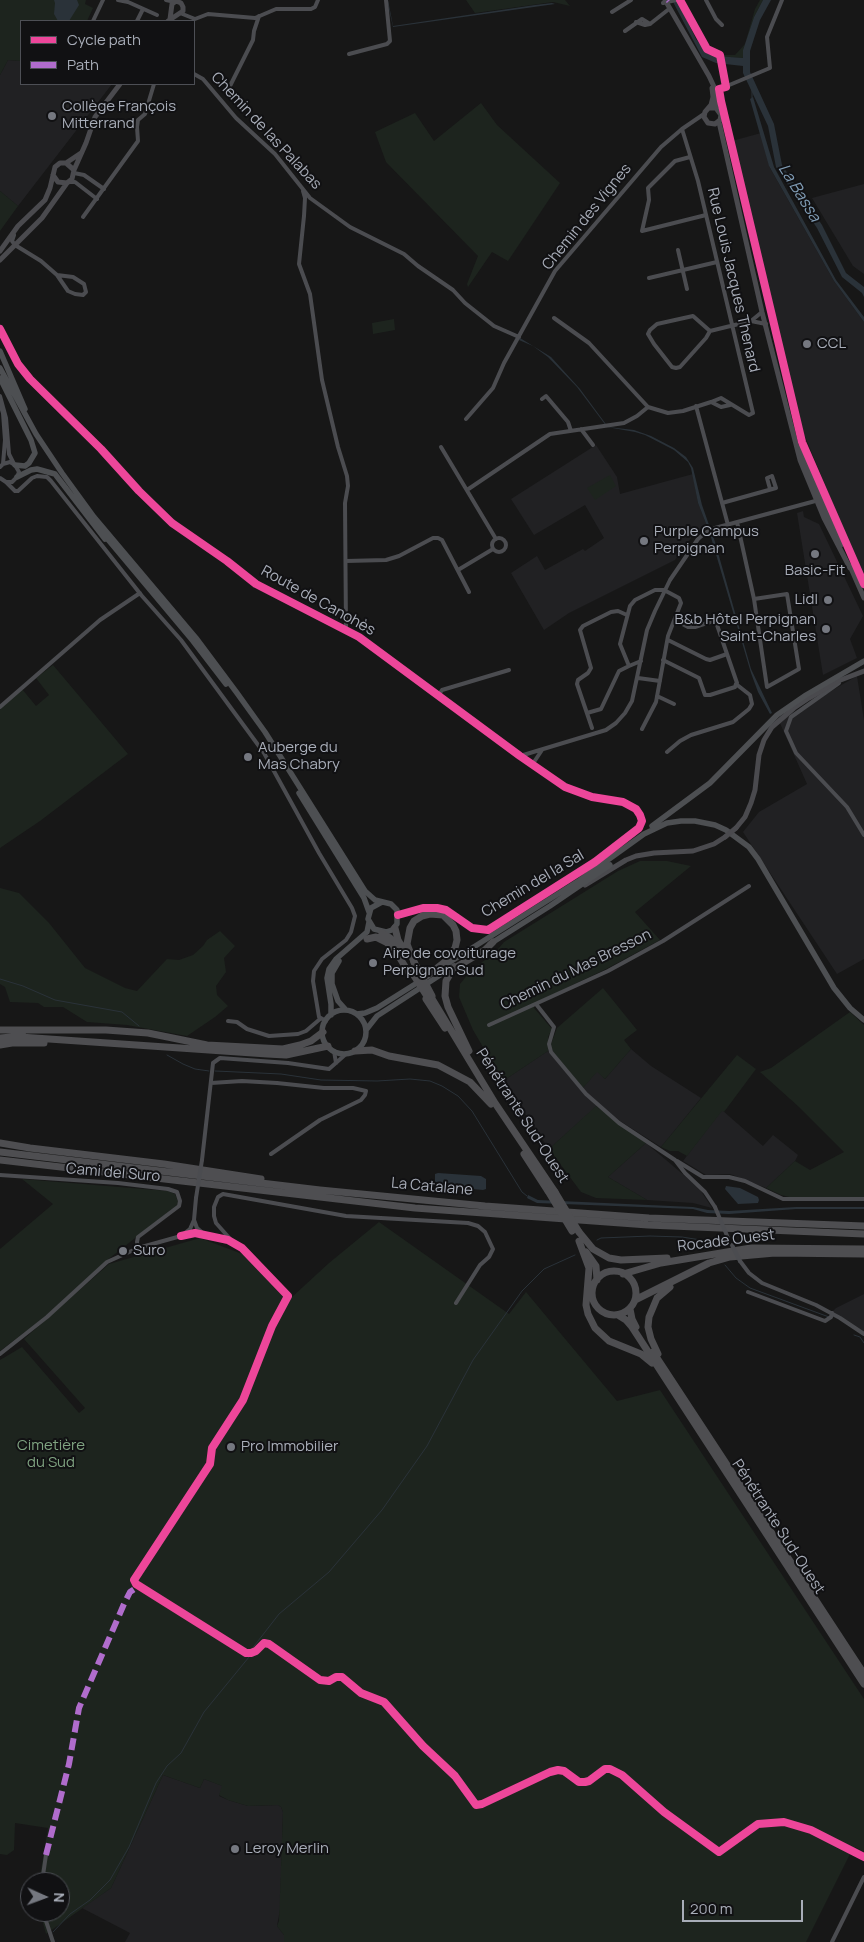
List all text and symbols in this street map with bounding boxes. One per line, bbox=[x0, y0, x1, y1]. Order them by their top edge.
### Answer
legend bbox=[20, 20, 195, 85]
text: Cycle path bbox=[67, 29, 141, 50]
text: Path bbox=[67, 54, 99, 75]
street label: Chemin de las Palabas bbox=[207, 69, 325, 193]
place label: Collège François Mitterrand bbox=[62, 98, 176, 133]
marker: Collège François Mitterrand bbox=[46, 110, 58, 122]
street label: Chemin des Vignes bbox=[539, 160, 635, 274]
water label: La Bassa bbox=[774, 161, 824, 225]
street label: Rue Louis Jacques Thenard bbox=[703, 186, 763, 374]
place label: CCL bbox=[817, 335, 846, 353]
marker: CCL bbox=[801, 338, 813, 350]
place label: Purple Campus Perpignan bbox=[654, 523, 759, 558]
marker: Purple Campus Perpignan bbox=[638, 535, 650, 547]
marker: Basic-Fit bbox=[809, 548, 821, 560]
street label: Route de Canohès bbox=[258, 562, 378, 640]
place label: Basic-Fit bbox=[785, 562, 845, 580]
place label: Lidl bbox=[794, 591, 818, 609]
marker: Lidl bbox=[822, 594, 834, 606]
place label: B&b Hôtel Perpignan Saint-Charles bbox=[674, 611, 816, 646]
marker: B&b Hôtel Perpignan Saint-Charles bbox=[820, 623, 832, 635]
place label: Auberge du Mas Chabry bbox=[258, 739, 340, 774]
marker: Auberge du Mas Chabry bbox=[242, 751, 254, 763]
street label: Chemin del la Sal bbox=[478, 846, 588, 922]
street label: Chemin du Mas Bresson bbox=[498, 926, 654, 1014]
place label: Aire de covoiturage Perpignan Sud bbox=[383, 945, 516, 980]
marker: Aire de covoiturage Perpignan Sud bbox=[367, 957, 379, 969]
street label: Pénétrante Sud-Ouest bbox=[472, 1045, 572, 1187]
street label: Cami del Suro bbox=[65, 1160, 161, 1186]
street label: La Catalane bbox=[390, 1174, 474, 1200]
street label: Rocade Ouest bbox=[676, 1226, 776, 1256]
place label: Suro bbox=[133, 1242, 165, 1260]
marker: Suro bbox=[117, 1245, 129, 1257]
park label: Cimetière du Sud bbox=[17, 1437, 85, 1472]
place label: Pro Immobilier bbox=[241, 1438, 339, 1456]
marker: Pro Immobilier bbox=[225, 1441, 237, 1453]
street label: Pénétrante Sud-Ouest bbox=[728, 1456, 828, 1598]
place label: Leroy Merlin bbox=[245, 1840, 329, 1858]
marker: Leroy Merlin bbox=[229, 1843, 241, 1855]
north arrow bbox=[20, 1872, 70, 1922]
scale bar bbox=[684, 1890, 805, 1922]
text: N bbox=[50, 1892, 69, 1903]
text: 200 m bbox=[690, 1898, 733, 1919]

